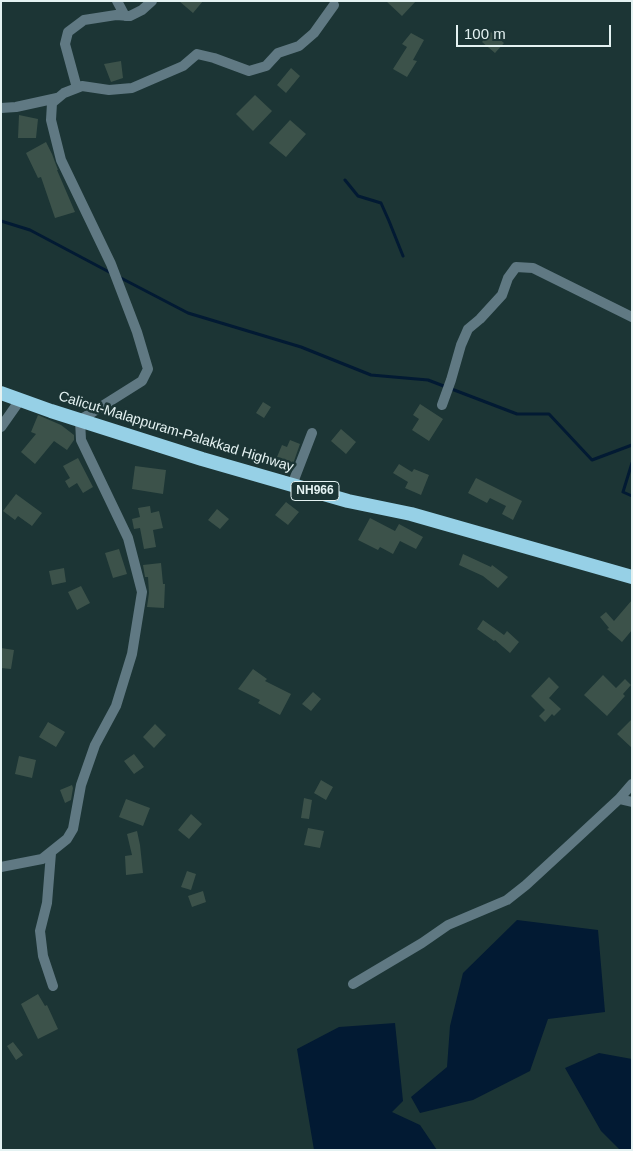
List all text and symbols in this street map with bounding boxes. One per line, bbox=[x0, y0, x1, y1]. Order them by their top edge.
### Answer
scale bar bbox=[458, 15, 613, 47]
text: 100 m bbox=[464, 25, 506, 42]
street label: Calicut-Malappuram-Palakkad Highway bbox=[56, 388, 296, 476]
road number: NH966 bbox=[291, 482, 339, 501]

